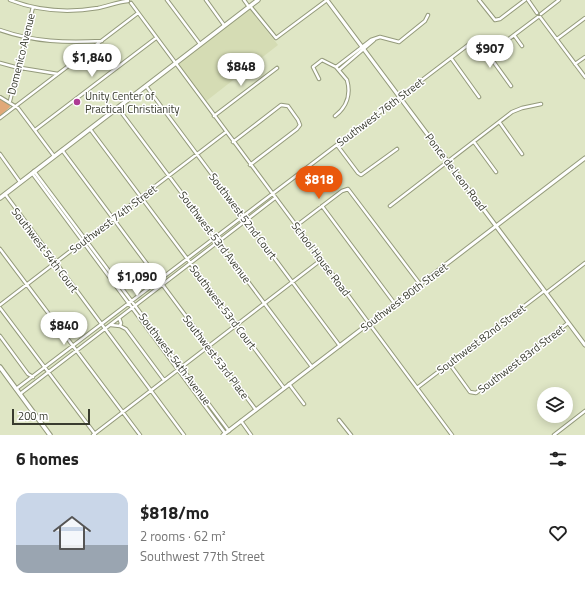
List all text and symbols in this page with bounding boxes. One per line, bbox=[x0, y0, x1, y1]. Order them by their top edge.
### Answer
street label: Domenico Avenue bbox=[3, 11, 39, 96]
pin: $907 bbox=[466, 35, 514, 69]
text: $907 bbox=[475, 38, 505, 58]
pin: $1,840 bbox=[59, 44, 125, 78]
text: $1,840 bbox=[72, 47, 112, 67]
pin: $848 bbox=[217, 53, 265, 87]
text: $848 bbox=[226, 56, 256, 76]
street label: Southwest 76th Street bbox=[333, 74, 427, 150]
place label: Unity Center of Practical Christianity bbox=[85, 88, 180, 117]
marker: Unity Center of Practical Christianity bbox=[72, 97, 82, 107]
street label: Ponce de Leon Road bbox=[421, 130, 491, 214]
pin: $818 bbox=[295, 166, 343, 200]
text: $818 bbox=[304, 169, 334, 189]
street label: Southwest 52nd Court bbox=[205, 170, 281, 263]
street label: Southwest 74th Street bbox=[66, 181, 160, 257]
street label: Southwest 53rd Avenue bbox=[175, 188, 255, 287]
street label: Southwest 54th Court bbox=[8, 204, 82, 296]
street label: School House Road bbox=[288, 219, 354, 300]
street label: Southwest 80th Street bbox=[357, 259, 451, 335]
street label: Southwest 53rd Court bbox=[186, 261, 260, 353]
pin: $1,090 bbox=[104, 263, 170, 297]
text: $1,090 bbox=[117, 266, 157, 286]
street label: Southwest 82nd Street bbox=[433, 300, 529, 378]
street label: Southwest 54th Avenue bbox=[135, 310, 215, 409]
pin: $840 bbox=[40, 312, 88, 346]
street label: Southwest 53rd Place bbox=[179, 312, 253, 403]
text: $840 bbox=[49, 315, 79, 335]
street label: Southwest 83rd Street bbox=[474, 321, 568, 397]
map controls bbox=[537, 387, 573, 423]
button: layers bbox=[537, 387, 573, 423]
scale bar bbox=[12, 407, 90, 426]
text: 200 m bbox=[18, 408, 48, 424]
text: 6 homes bbox=[16, 446, 79, 472]
icon: filters bbox=[547, 448, 569, 470]
text: $818/mo bbox=[140, 500, 209, 526]
icon: home bbox=[48, 509, 96, 557]
icon: heart bbox=[547, 522, 569, 544]
text: 2 rooms · 62 m² bbox=[140, 526, 226, 546]
text: Southwest 77th Street bbox=[140, 546, 265, 566]

